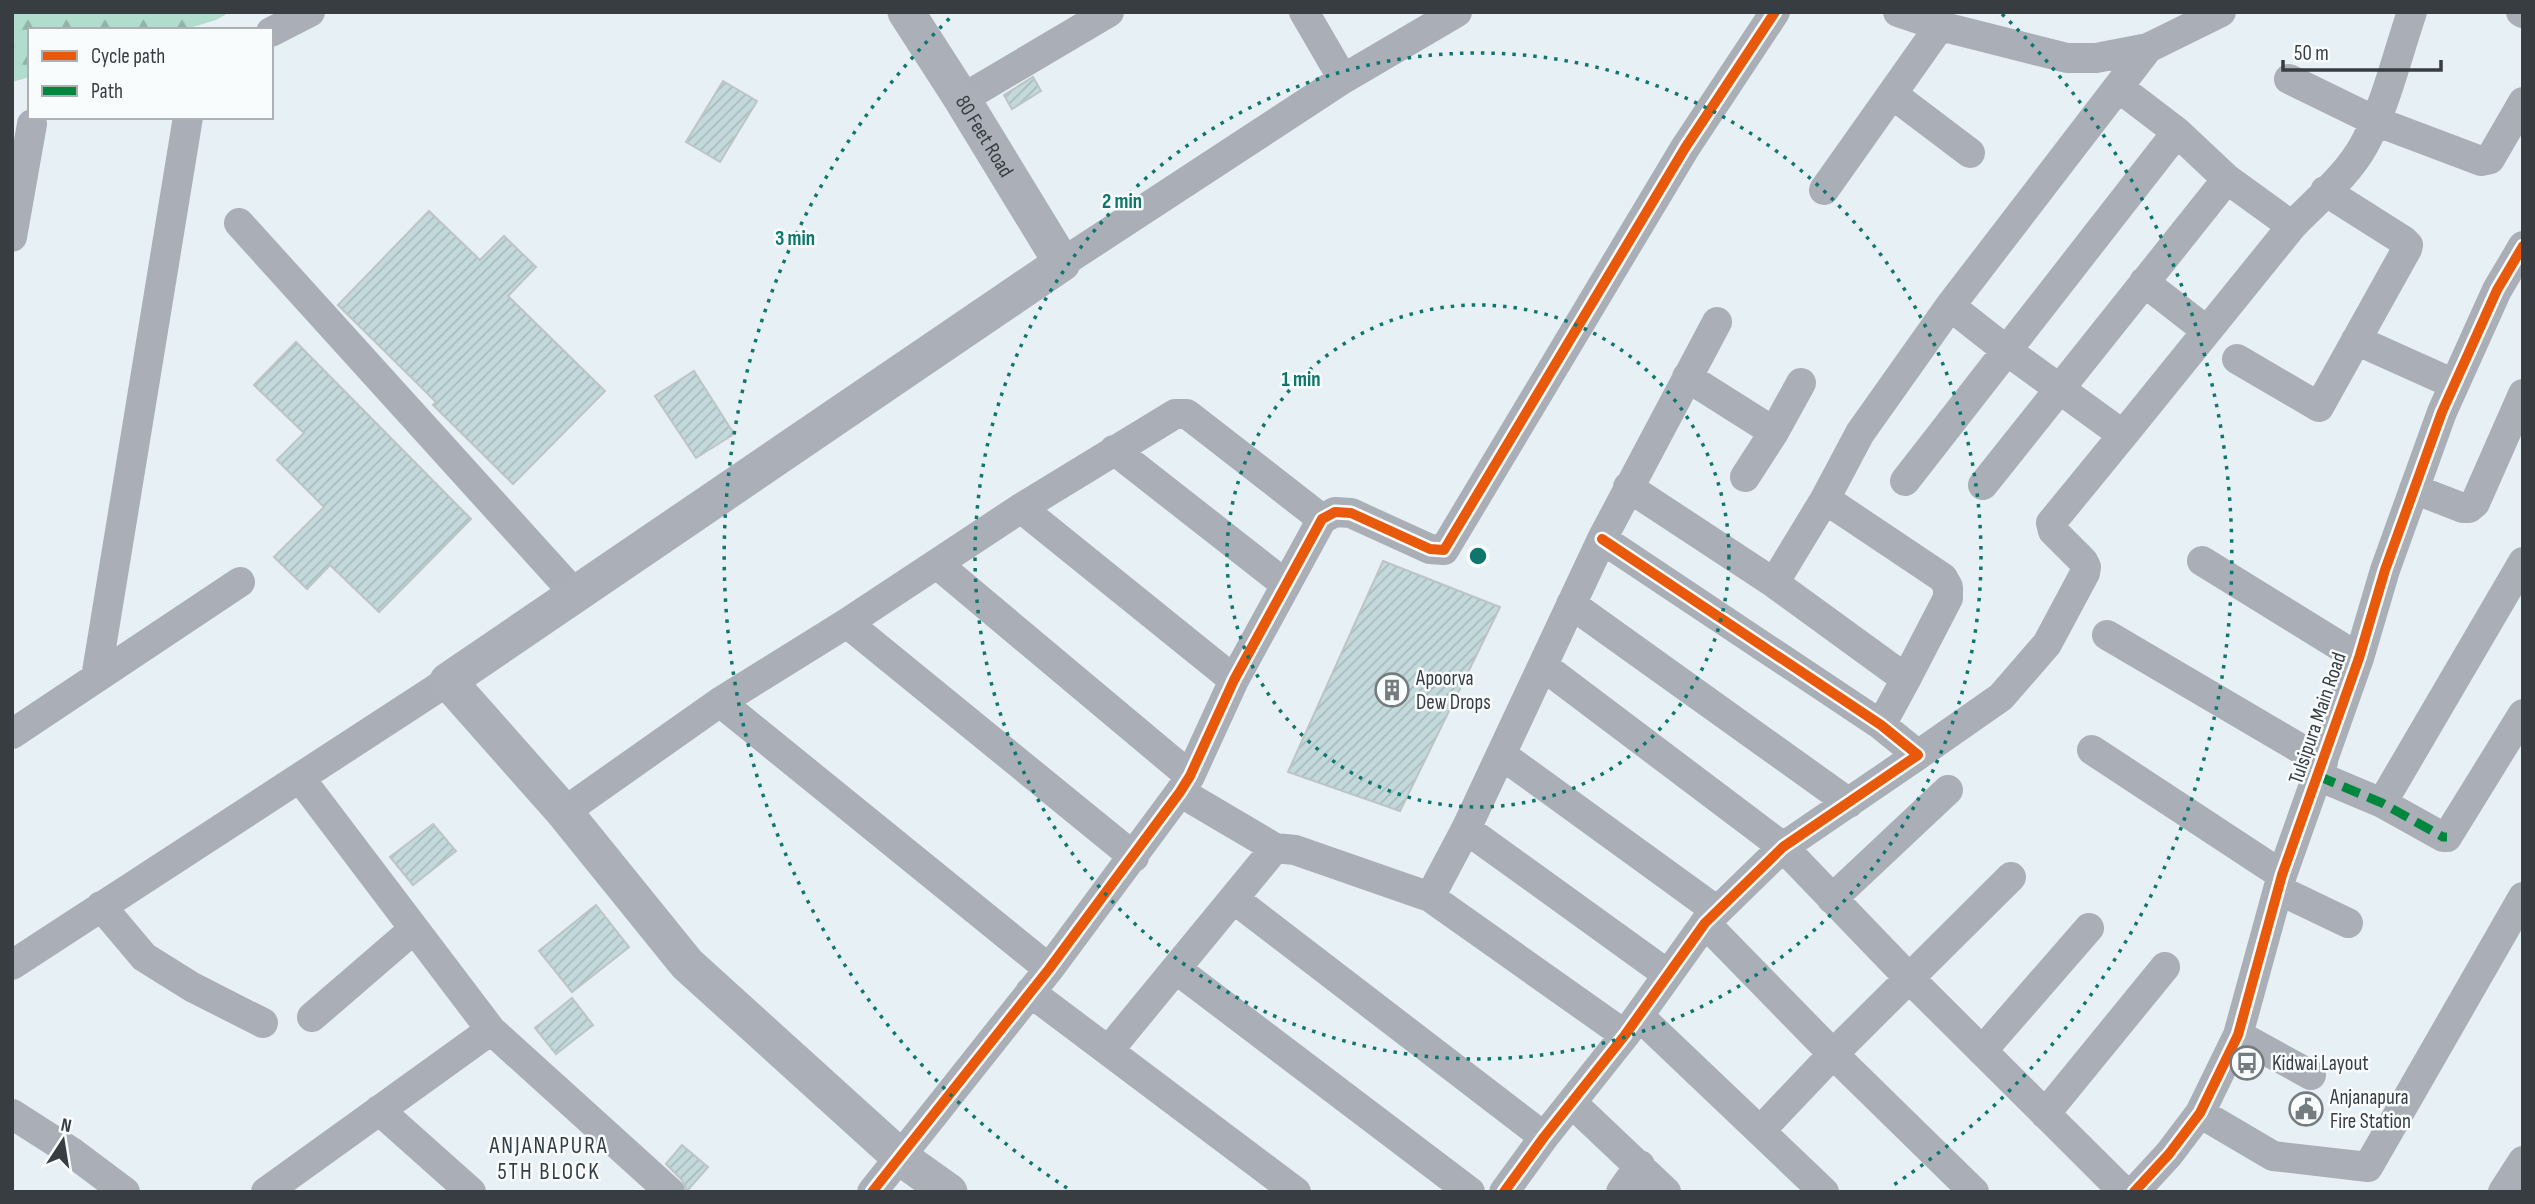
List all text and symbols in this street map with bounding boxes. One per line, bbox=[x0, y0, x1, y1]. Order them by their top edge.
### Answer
legend bbox=[28, 28, 273, 119]
scale bar bbox=[2283, 28, 2440, 72]
text: 50 m bbox=[2294, 41, 2329, 66]
text: Cycle path bbox=[91, 44, 165, 69]
text: Path bbox=[91, 79, 123, 104]
street label: 80 Feet Road bbox=[950, 91, 1019, 182]
text: 2 min bbox=[1102, 189, 1142, 214]
text: 3 min bbox=[775, 226, 815, 251]
text: 1 min bbox=[1281, 367, 1321, 392]
centre of rings bbox=[1466, 544, 1490, 568]
street label: Tulsipura Main Road bbox=[2283, 649, 2352, 787]
place label: Apoorva Dew Drops bbox=[1415, 666, 1491, 715]
building icon: Apoorva Dew Drops bbox=[1373, 671, 1411, 709]
bus stop icon: Kidwai Layout bbox=[2228, 1044, 2266, 1082]
place label: Kidwai Layout bbox=[2272, 1051, 2369, 1076]
place label: Anjanapura Fire Station bbox=[2329, 1085, 2411, 1134]
public building icon: Anjanapura Fire Station bbox=[2287, 1090, 2325, 1128]
north arrow bbox=[28, 1106, 98, 1176]
text: N bbox=[59, 1114, 74, 1138]
district label: ANJANAPURA 5TH BLOCK bbox=[488, 1132, 609, 1186]

